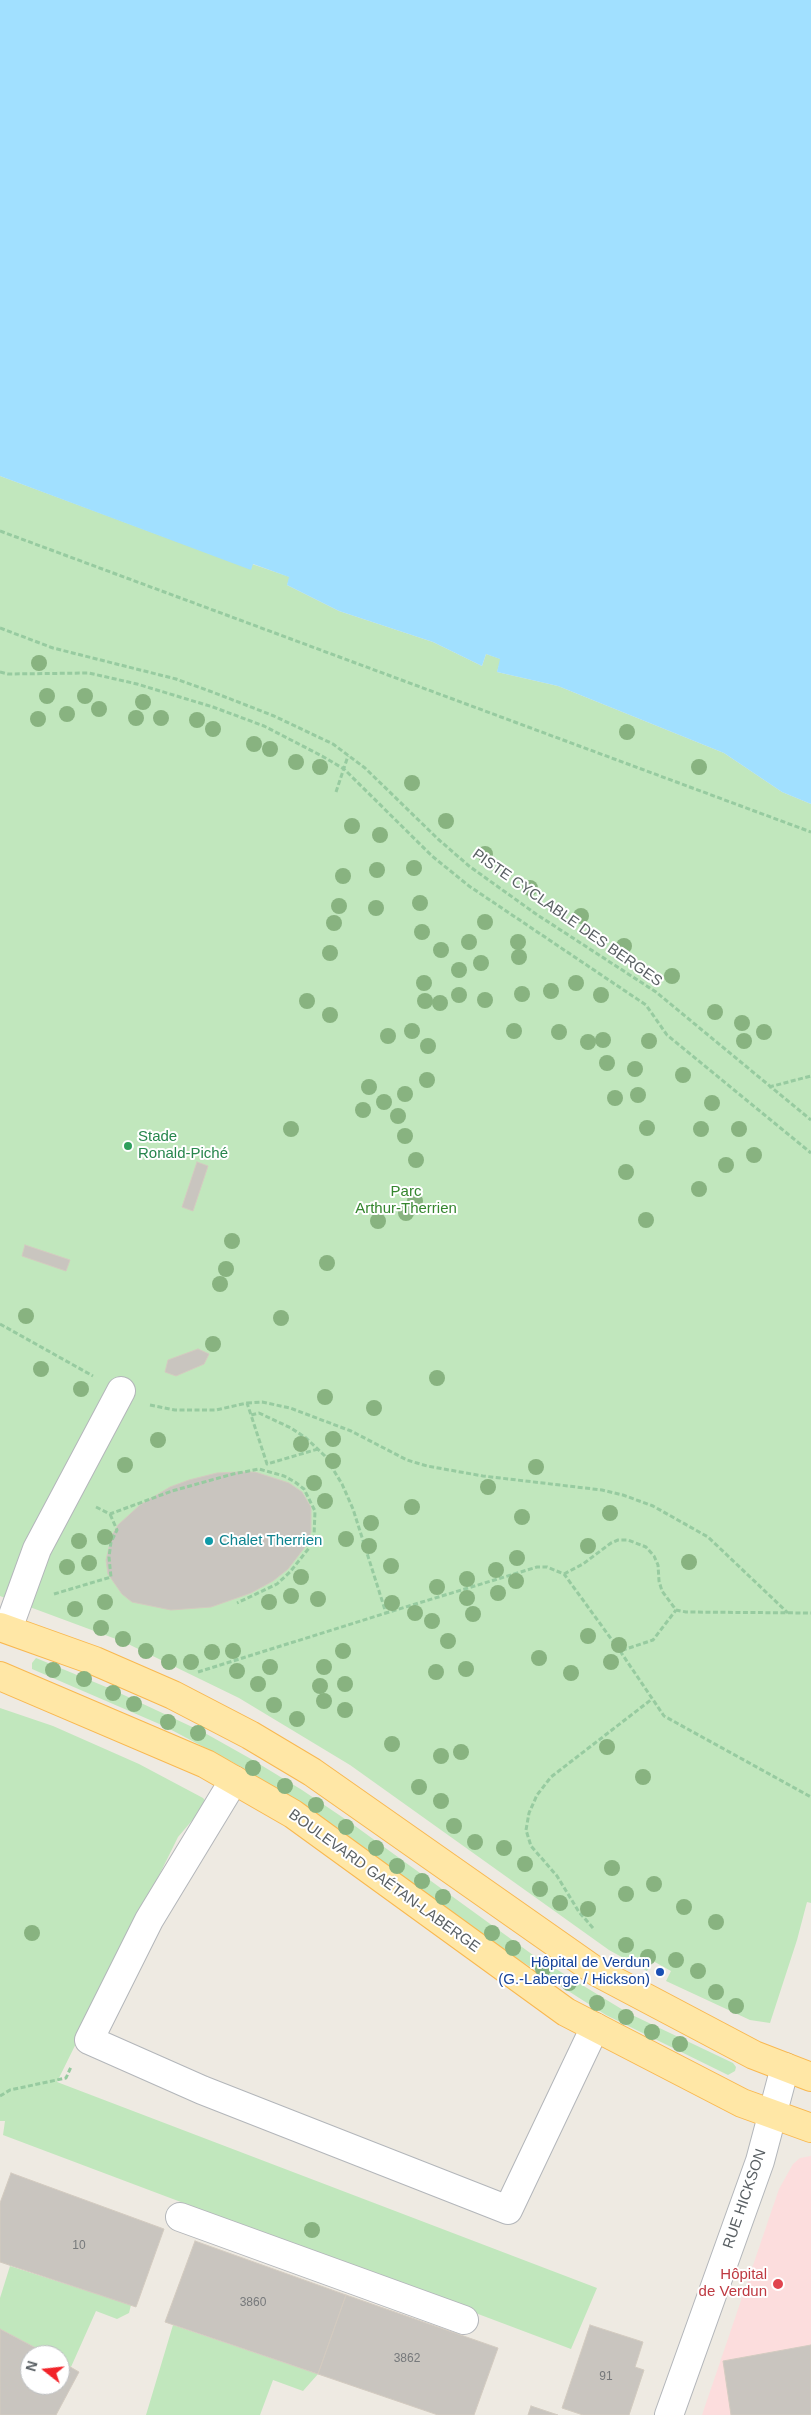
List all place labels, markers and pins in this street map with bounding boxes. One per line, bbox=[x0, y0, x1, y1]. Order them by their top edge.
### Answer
place label: Stade Ronald-Piché bbox=[138, 1128, 228, 1163]
marker: Stade Ronald-Piché bbox=[122, 1140, 134, 1152]
place label: Chalet Therrien bbox=[219, 1532, 322, 1550]
marker: Chalet Therrien bbox=[203, 1535, 215, 1547]
place label: Hôpital de Verdun (G.-Laberge / Hickson) bbox=[498, 1954, 650, 1989]
marker: Hôpital de Verdun (G.-Laberge / Hickson) bbox=[654, 1966, 666, 1978]
place label: Hôpital de Verdun bbox=[699, 2266, 767, 2301]
marker: Hôpital de Verdun bbox=[771, 2277, 785, 2291]

